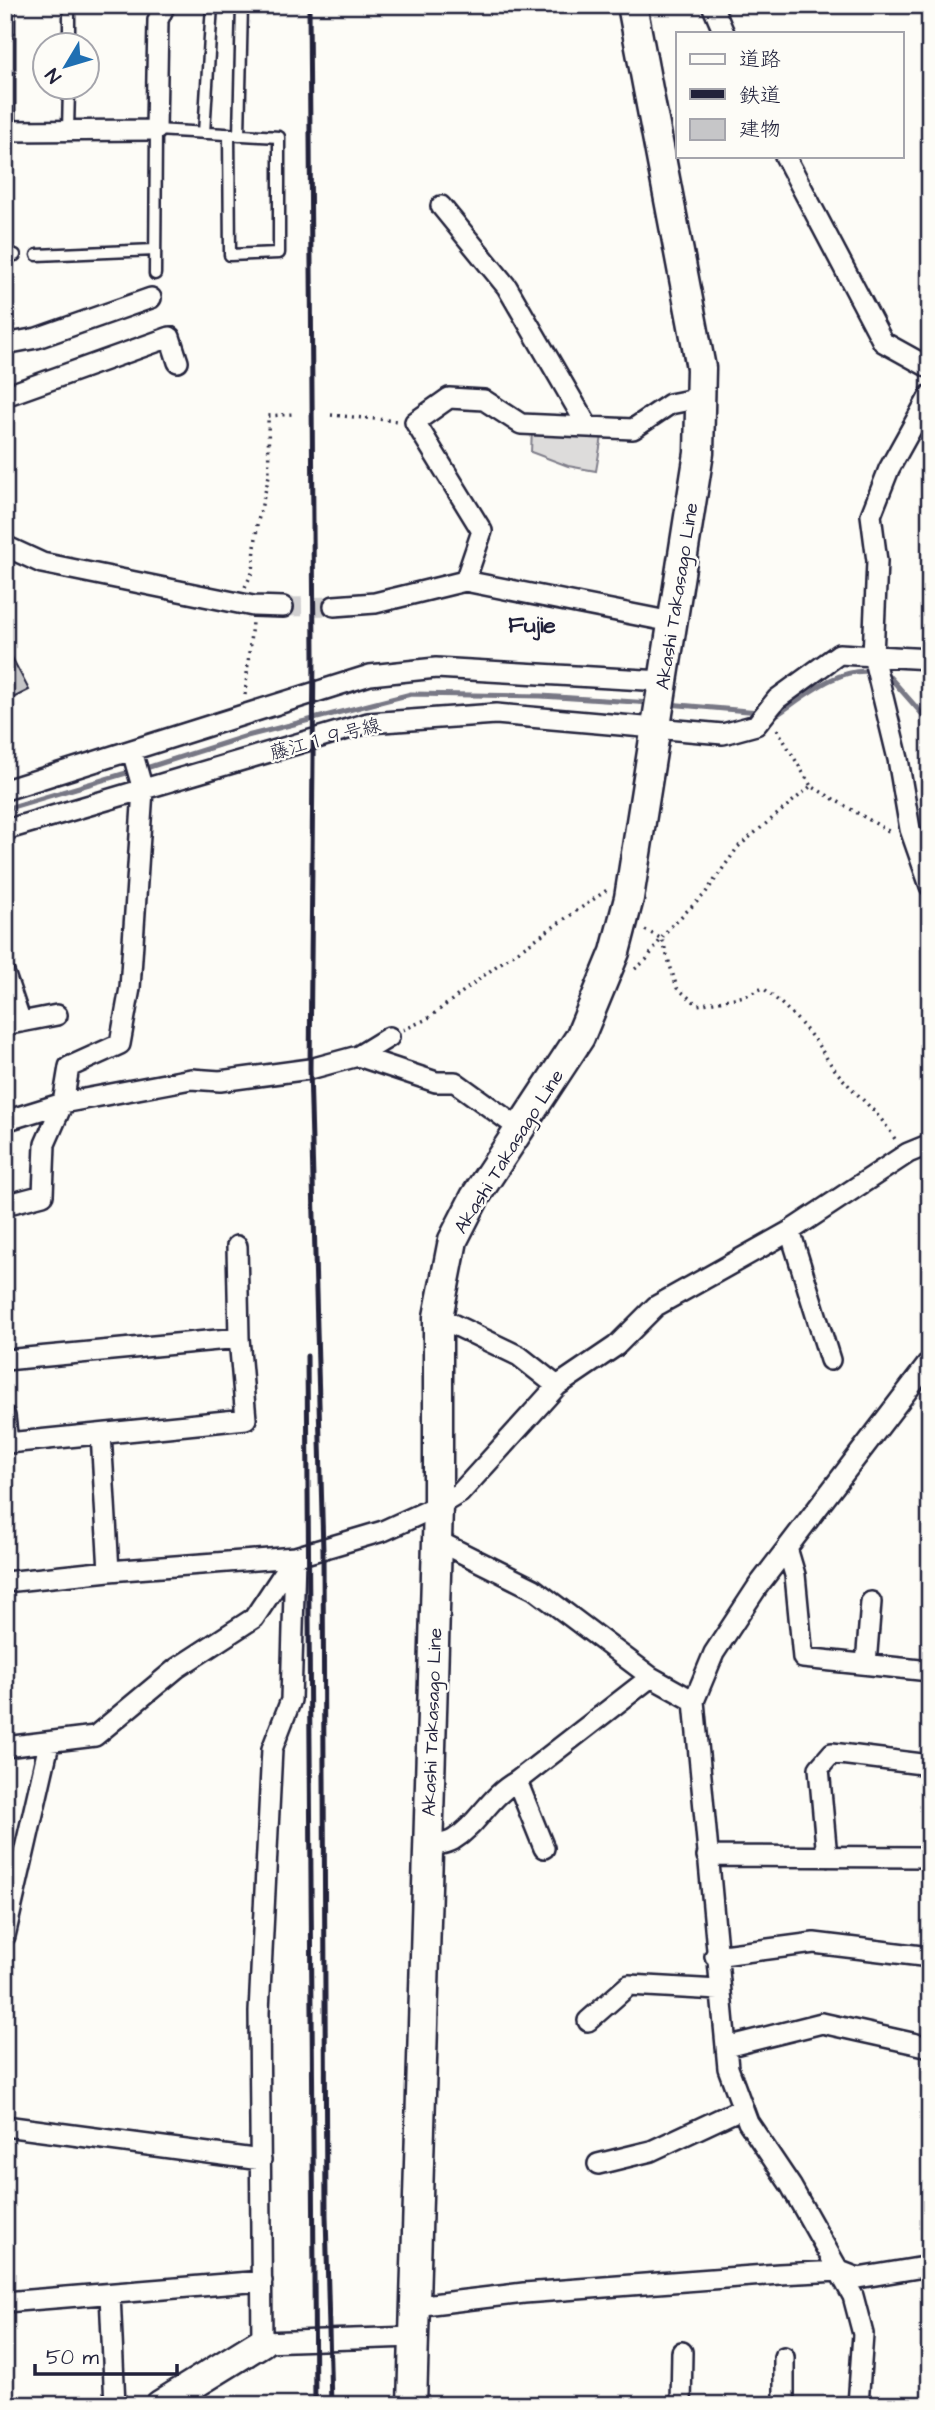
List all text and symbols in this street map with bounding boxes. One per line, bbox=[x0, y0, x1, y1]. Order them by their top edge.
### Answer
north arrow bbox=[32, 32, 102, 102]
legend bbox=[676, 32, 904, 158]
text: 道路 bbox=[739, 45, 781, 74]
text: N bbox=[39, 62, 68, 89]
text: 鉄道 bbox=[739, 81, 781, 110]
text: 建物 bbox=[739, 115, 781, 144]
street label: Akashi Takasago Line bbox=[649, 501, 707, 692]
district label: Fujie bbox=[508, 609, 556, 641]
street label: 藤江１９号線 bbox=[267, 712, 384, 767]
street label: Akashi Takasago Line bbox=[448, 1065, 572, 1240]
street label: Akashi Takasago Line bbox=[416, 1627, 450, 1817]
scale bar bbox=[35, 2333, 177, 2377]
text: 50 m bbox=[46, 2343, 100, 2372]

